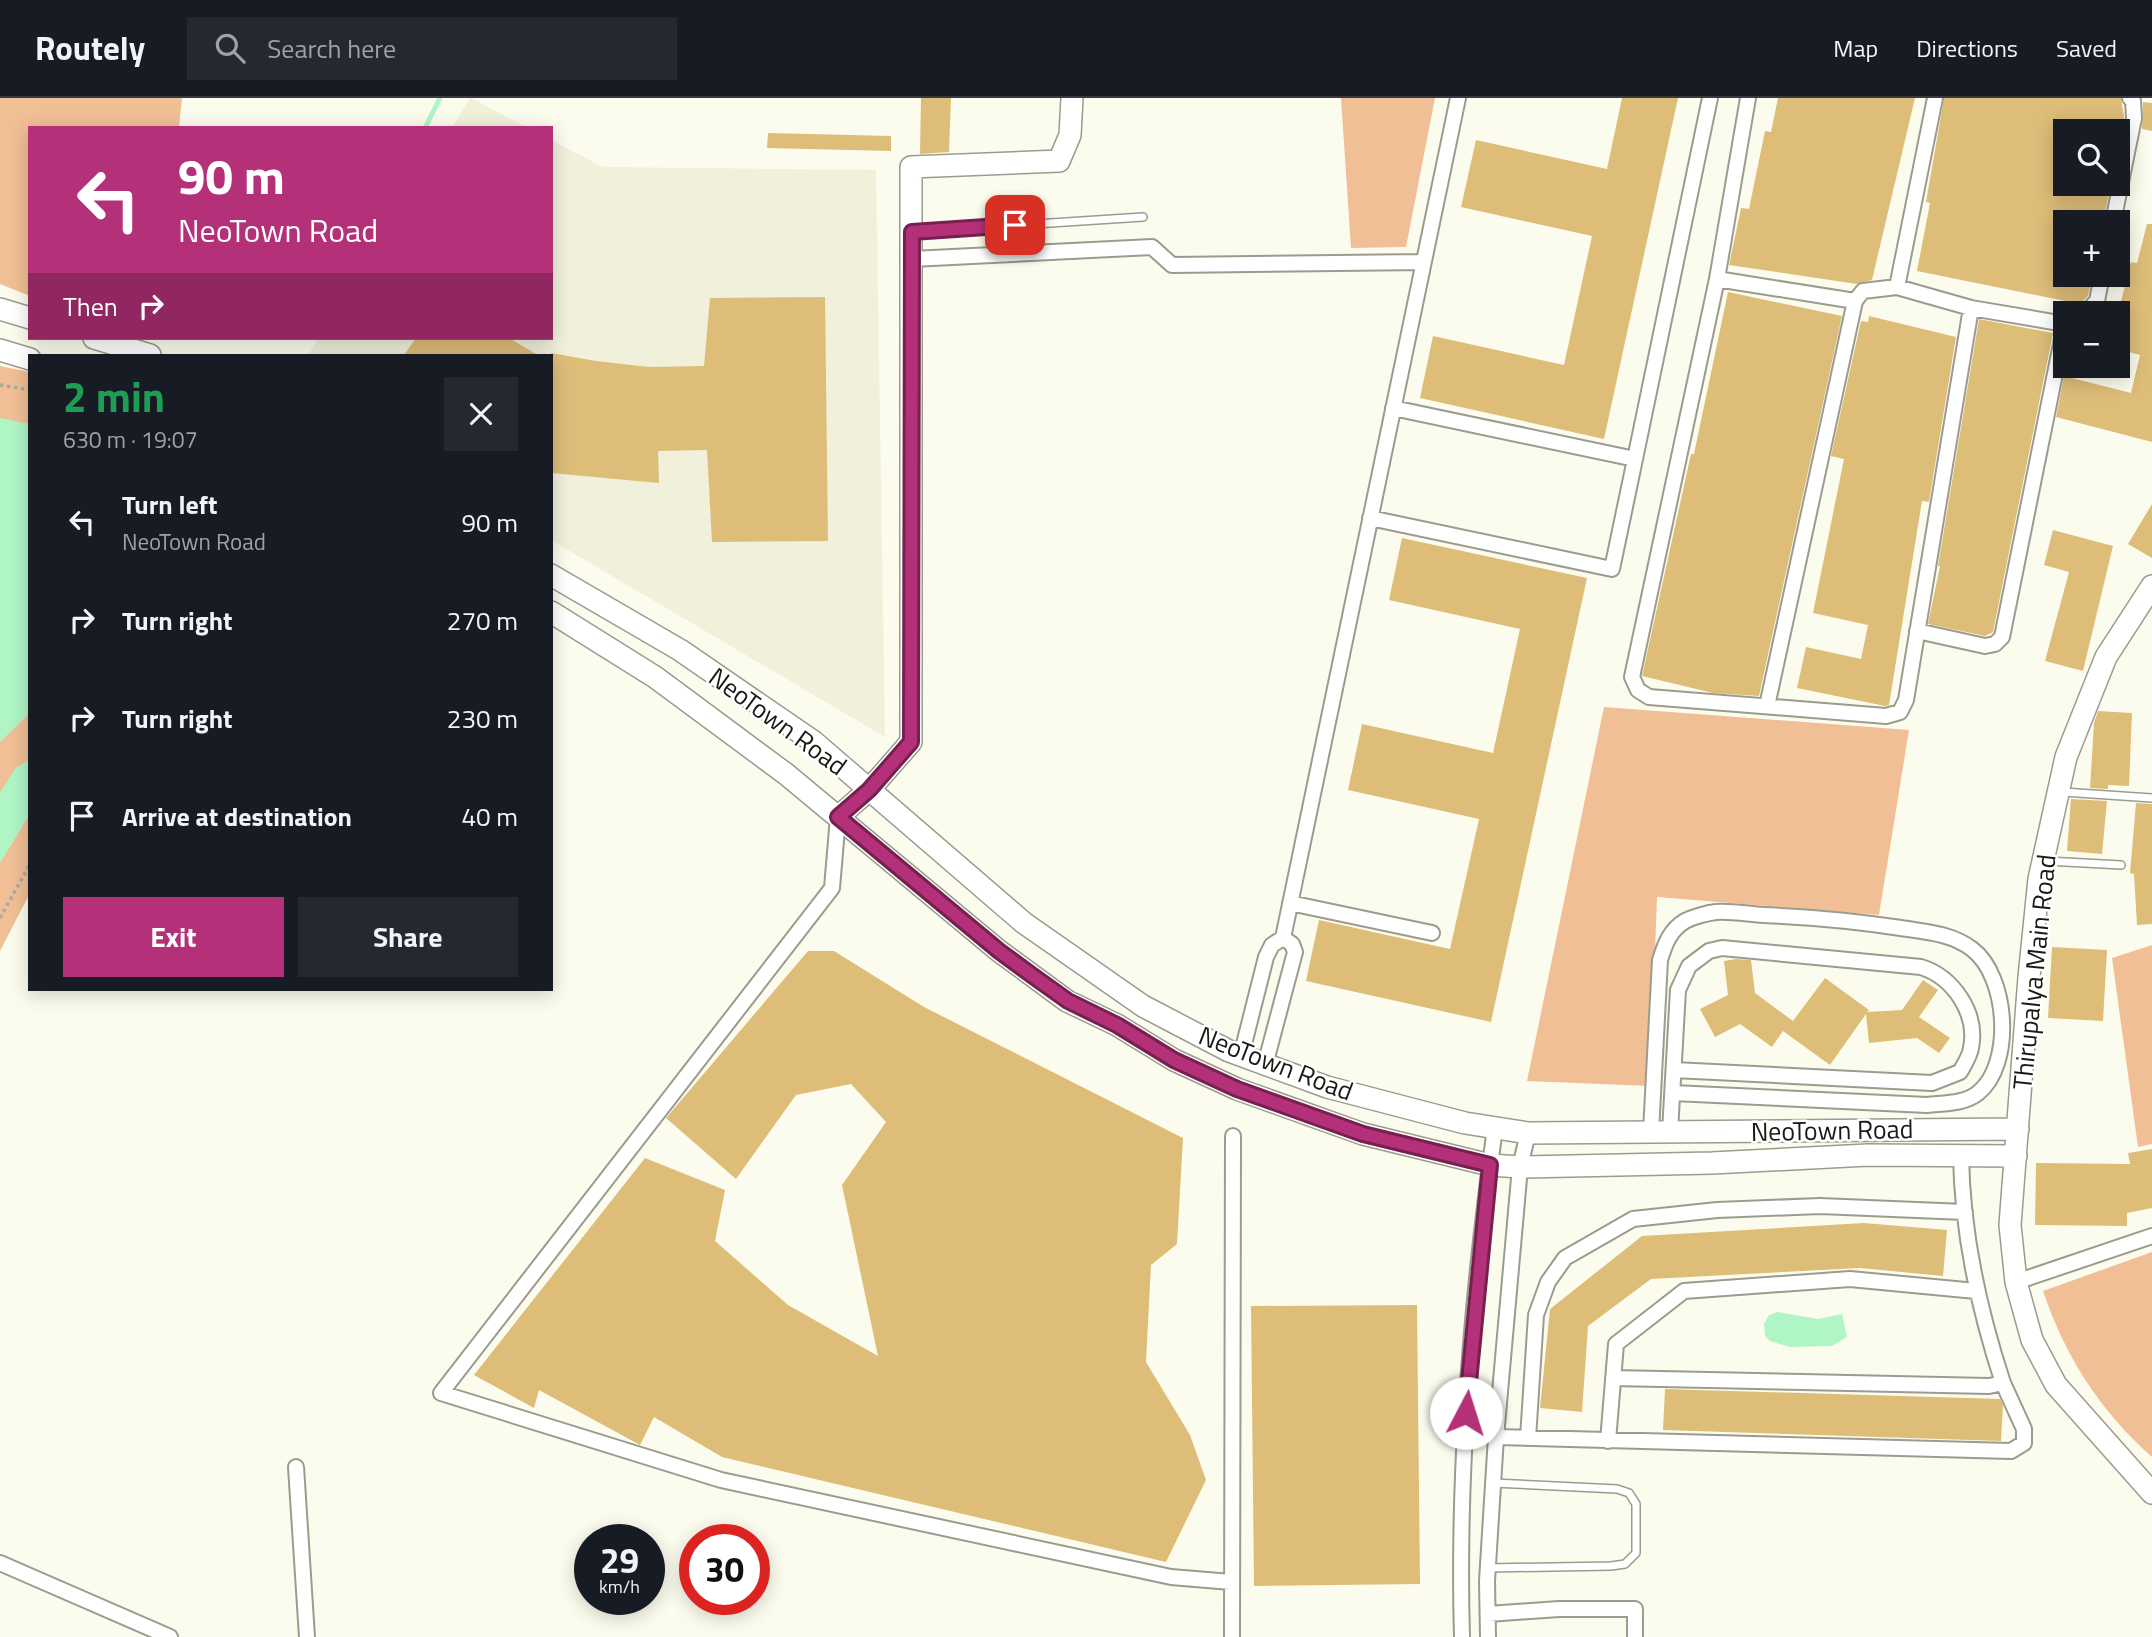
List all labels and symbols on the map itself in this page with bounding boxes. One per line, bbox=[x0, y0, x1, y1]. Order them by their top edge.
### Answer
pin bbox=[985, 195, 1045, 255]
street label: NeoTown Road bbox=[701, 657, 855, 785]
street label: Thirupalya Main Road bbox=[2002, 852, 2066, 1092]
street label: NeoTown Road bbox=[1193, 1016, 1359, 1110]
street label: NeoTown Road bbox=[1750, 1109, 1914, 1151]
position arrow bbox=[1429, 1376, 1503, 1450]
speed limit sign: 30 bbox=[679, 1524, 770, 1615]

